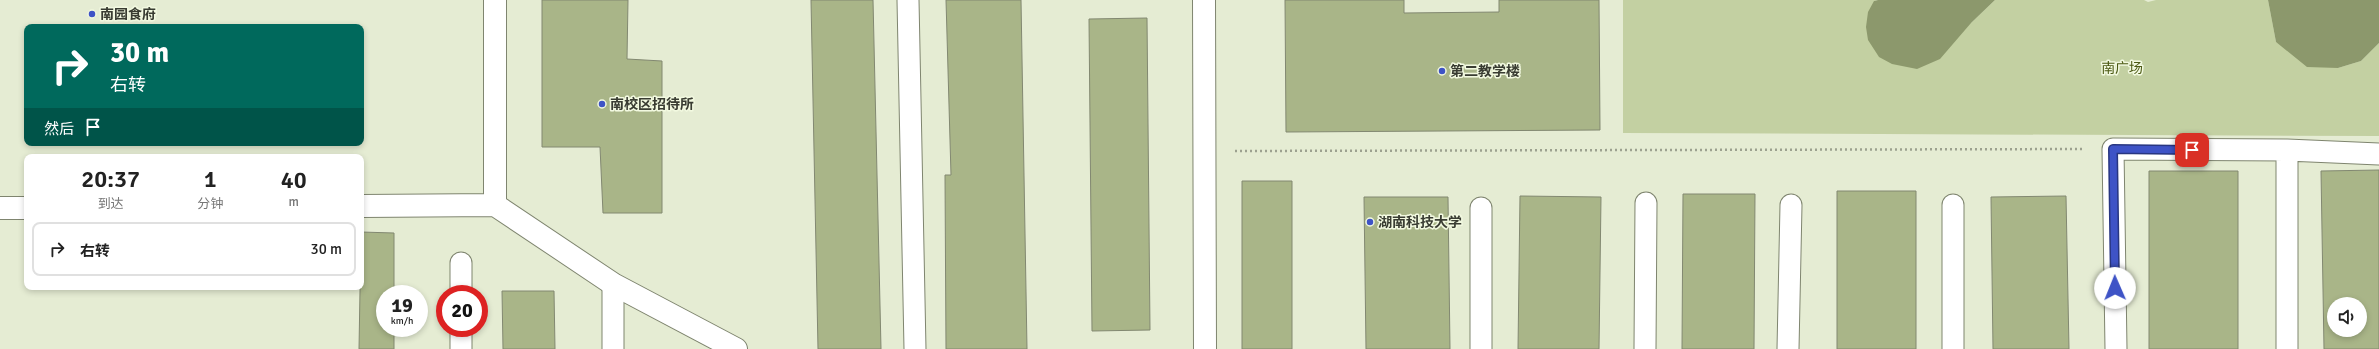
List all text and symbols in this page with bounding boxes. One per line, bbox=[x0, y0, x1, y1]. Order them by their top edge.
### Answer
place label: 南园食府 bbox=[100, 6, 156, 23]
marker: 南园食府 bbox=[87, 9, 97, 19]
text: 30 m bbox=[110, 36, 169, 70]
icon: right bbox=[44, 40, 96, 92]
park label: 南广场 bbox=[2101, 60, 2143, 77]
place label: 第二教学楼 bbox=[1450, 63, 1520, 80]
marker: 第二教学楼 bbox=[1437, 66, 1447, 76]
text: 右转 bbox=[110, 74, 146, 96]
place label: 南校区招待所 bbox=[610, 96, 694, 113]
marker: 南校区招待所 bbox=[597, 99, 607, 109]
icon: arrive bbox=[82, 116, 104, 138]
text: 然后 bbox=[44, 120, 74, 138]
pin bbox=[2175, 133, 2209, 167]
icon: arrive bbox=[2181, 139, 2203, 161]
text: 20:37 bbox=[81, 164, 140, 194]
text: 1 bbox=[204, 164, 217, 194]
text: 40 bbox=[281, 165, 307, 195]
text: m bbox=[288, 194, 299, 210]
text: 到达 bbox=[98, 196, 124, 212]
text: 分钟 bbox=[197, 196, 223, 212]
place label: 湖南科技大学 bbox=[1378, 214, 1462, 231]
marker: 湖南科技大学 bbox=[1365, 217, 1375, 227]
icon: right bbox=[46, 238, 68, 260]
text: 30 m bbox=[311, 240, 342, 258]
text: 右转 bbox=[80, 242, 110, 260]
position arrow bbox=[2094, 267, 2136, 309]
speed limit sign: 20 bbox=[436, 285, 488, 337]
text: 19 bbox=[391, 293, 413, 318]
map controls bbox=[2327, 297, 2367, 337]
button: sound bbox=[2327, 297, 2367, 337]
text: km/h bbox=[391, 315, 413, 327]

